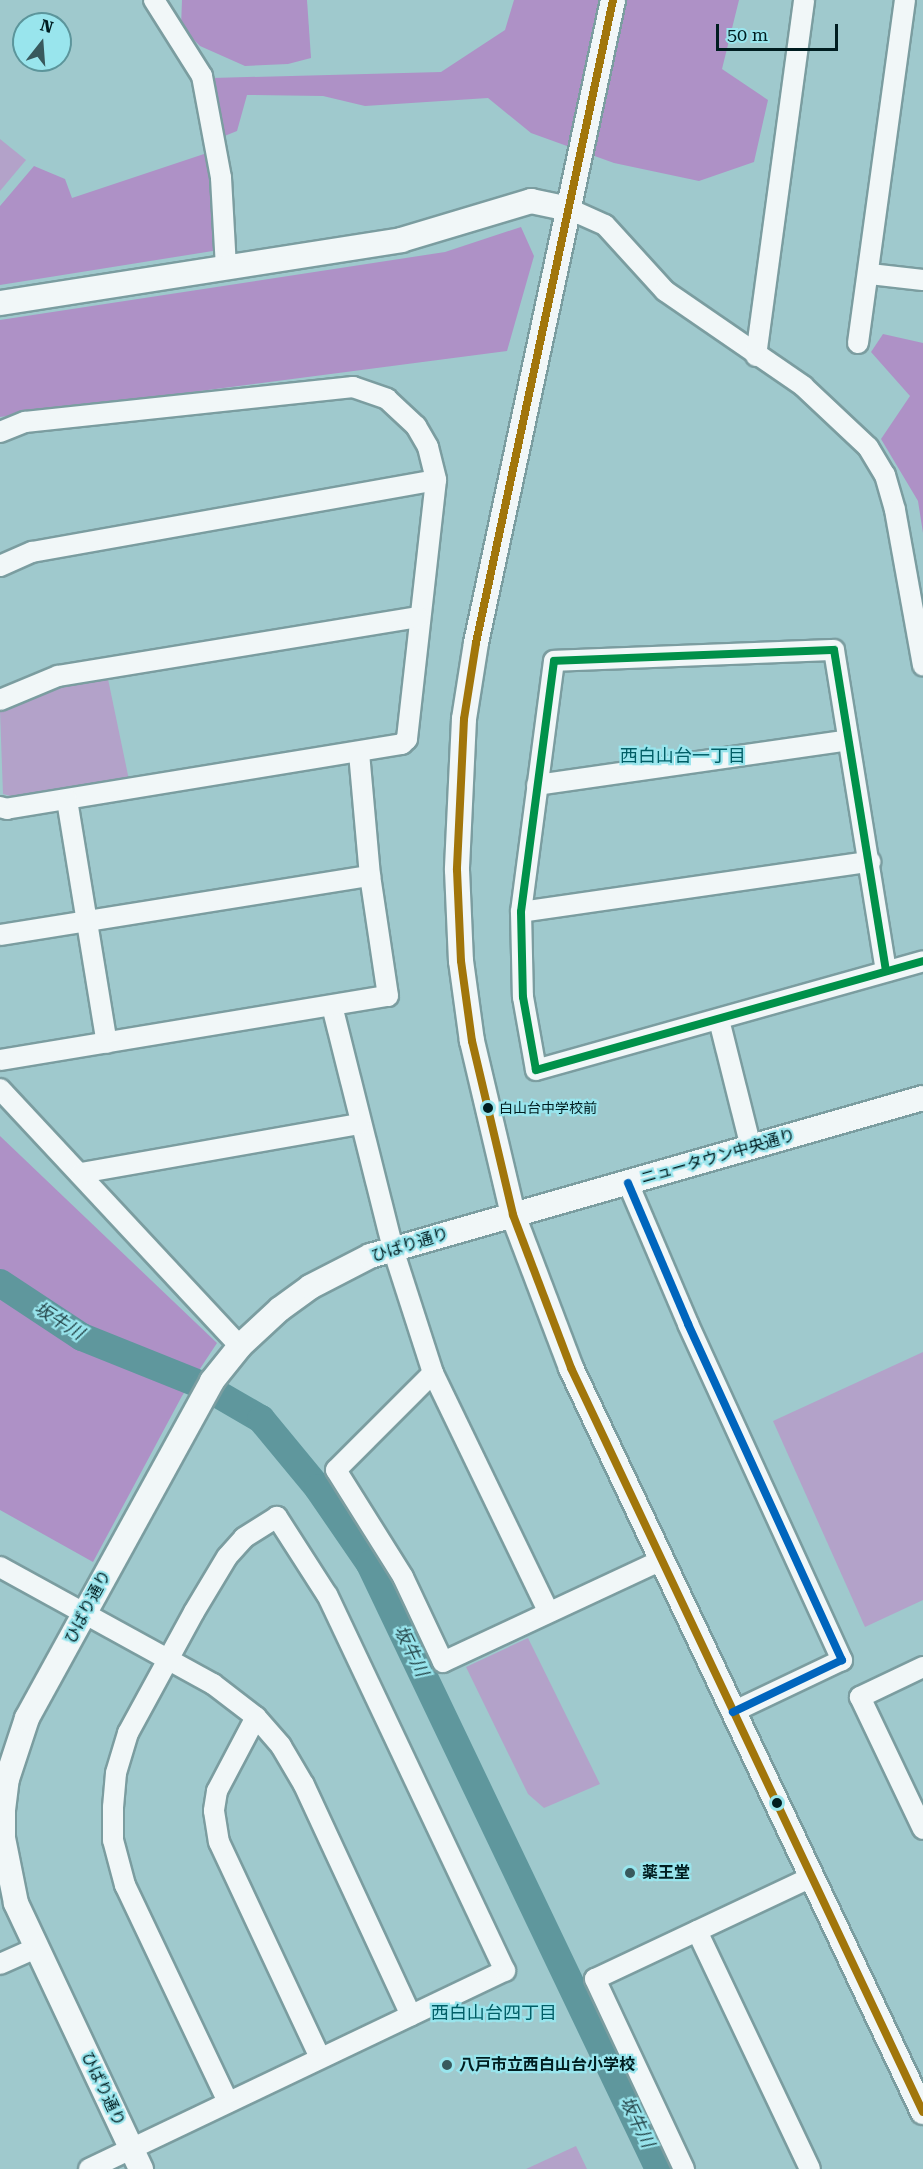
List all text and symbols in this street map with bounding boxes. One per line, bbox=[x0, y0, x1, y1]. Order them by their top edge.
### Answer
north arrow bbox=[12, 12, 72, 72]
scale bar bbox=[719, 12, 840, 50]
text: N bbox=[38, 15, 55, 37]
text: 50 m bbox=[727, 24, 768, 45]
district label: 西白山台一丁目 bbox=[620, 745, 746, 767]
place label: 白山台中学校前 bbox=[499, 1100, 597, 1116]
marker: 白山台中学校前 bbox=[482, 1102, 494, 1114]
street label: ニュータウン中央通り bbox=[638, 1126, 798, 1188]
street label: ひばり通り bbox=[369, 1224, 451, 1266]
water label: 坂牛川 bbox=[30, 1298, 88, 1344]
street label: ひばり通り bbox=[61, 1567, 115, 1647]
water label: 坂牛川 bbox=[389, 1622, 433, 1680]
unlabelled marker bbox=[771, 1797, 783, 1809]
place label: 薬王堂 bbox=[642, 1863, 690, 1883]
marker: 薬王堂 bbox=[623, 1866, 637, 1880]
district label: 西白山台四丁目 bbox=[431, 2002, 557, 2024]
street label: ひばり通り bbox=[77, 2049, 129, 2129]
place label: 八戸市立西白山台小学校 bbox=[459, 2055, 635, 2075]
marker: 八戸市立西白山台小学校 bbox=[440, 2058, 454, 2072]
water label: 坂牛川 bbox=[615, 2093, 659, 2151]

